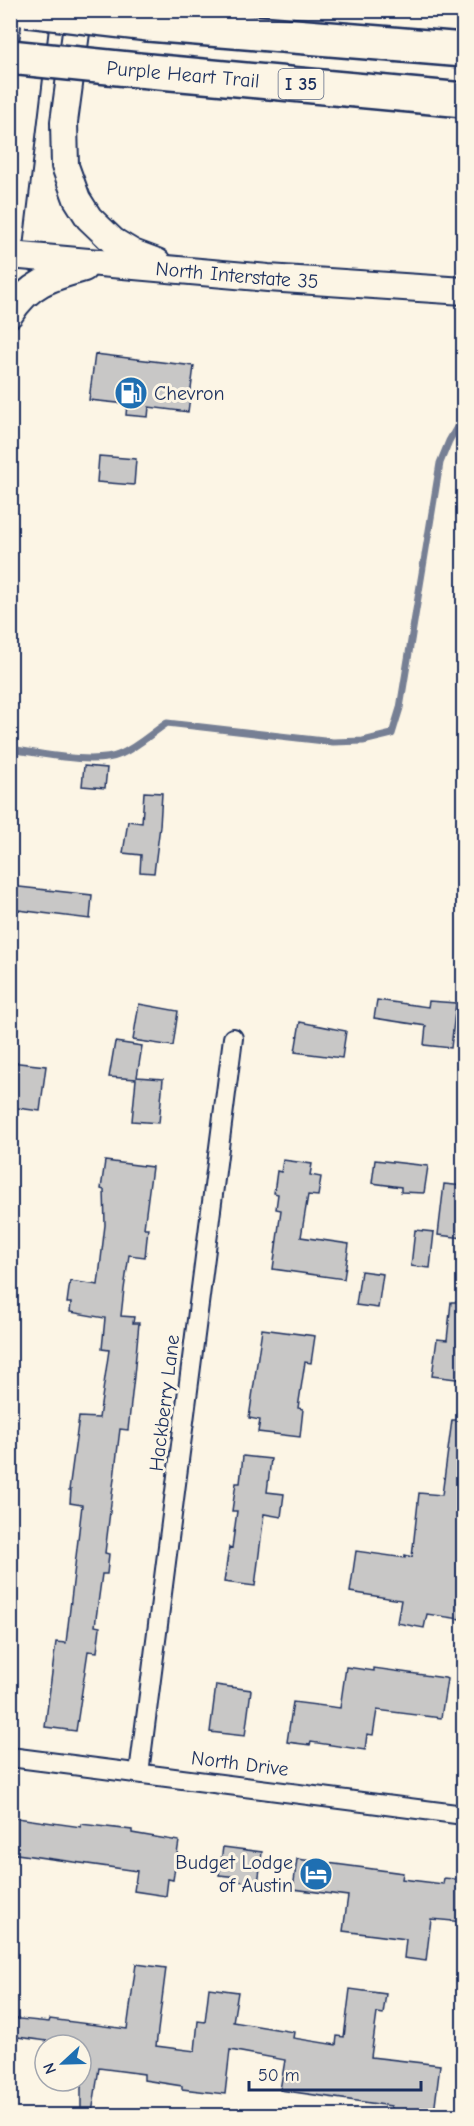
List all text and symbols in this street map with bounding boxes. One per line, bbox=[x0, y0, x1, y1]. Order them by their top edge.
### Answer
street label: Purple Heart Trail bbox=[106, 56, 260, 93]
road number: I 35 bbox=[278, 69, 324, 99]
street label: North Interstate 35 bbox=[155, 257, 319, 293]
fuel station icon: Chevron bbox=[113, 375, 149, 411]
place label: Chevron bbox=[154, 382, 225, 405]
street label: Hackberry Lane bbox=[145, 1333, 184, 1473]
street label: North Drive bbox=[190, 1746, 290, 1781]
place label: Budget Lodge of Austin bbox=[175, 1851, 293, 1897]
hotel icon: Budget Lodge of Austin bbox=[298, 1856, 334, 1892]
north arrow bbox=[33, 2033, 93, 2093]
scale bar bbox=[249, 2054, 422, 2092]
text: N bbox=[40, 2060, 60, 2076]
text: 50 m bbox=[258, 2065, 300, 2086]

